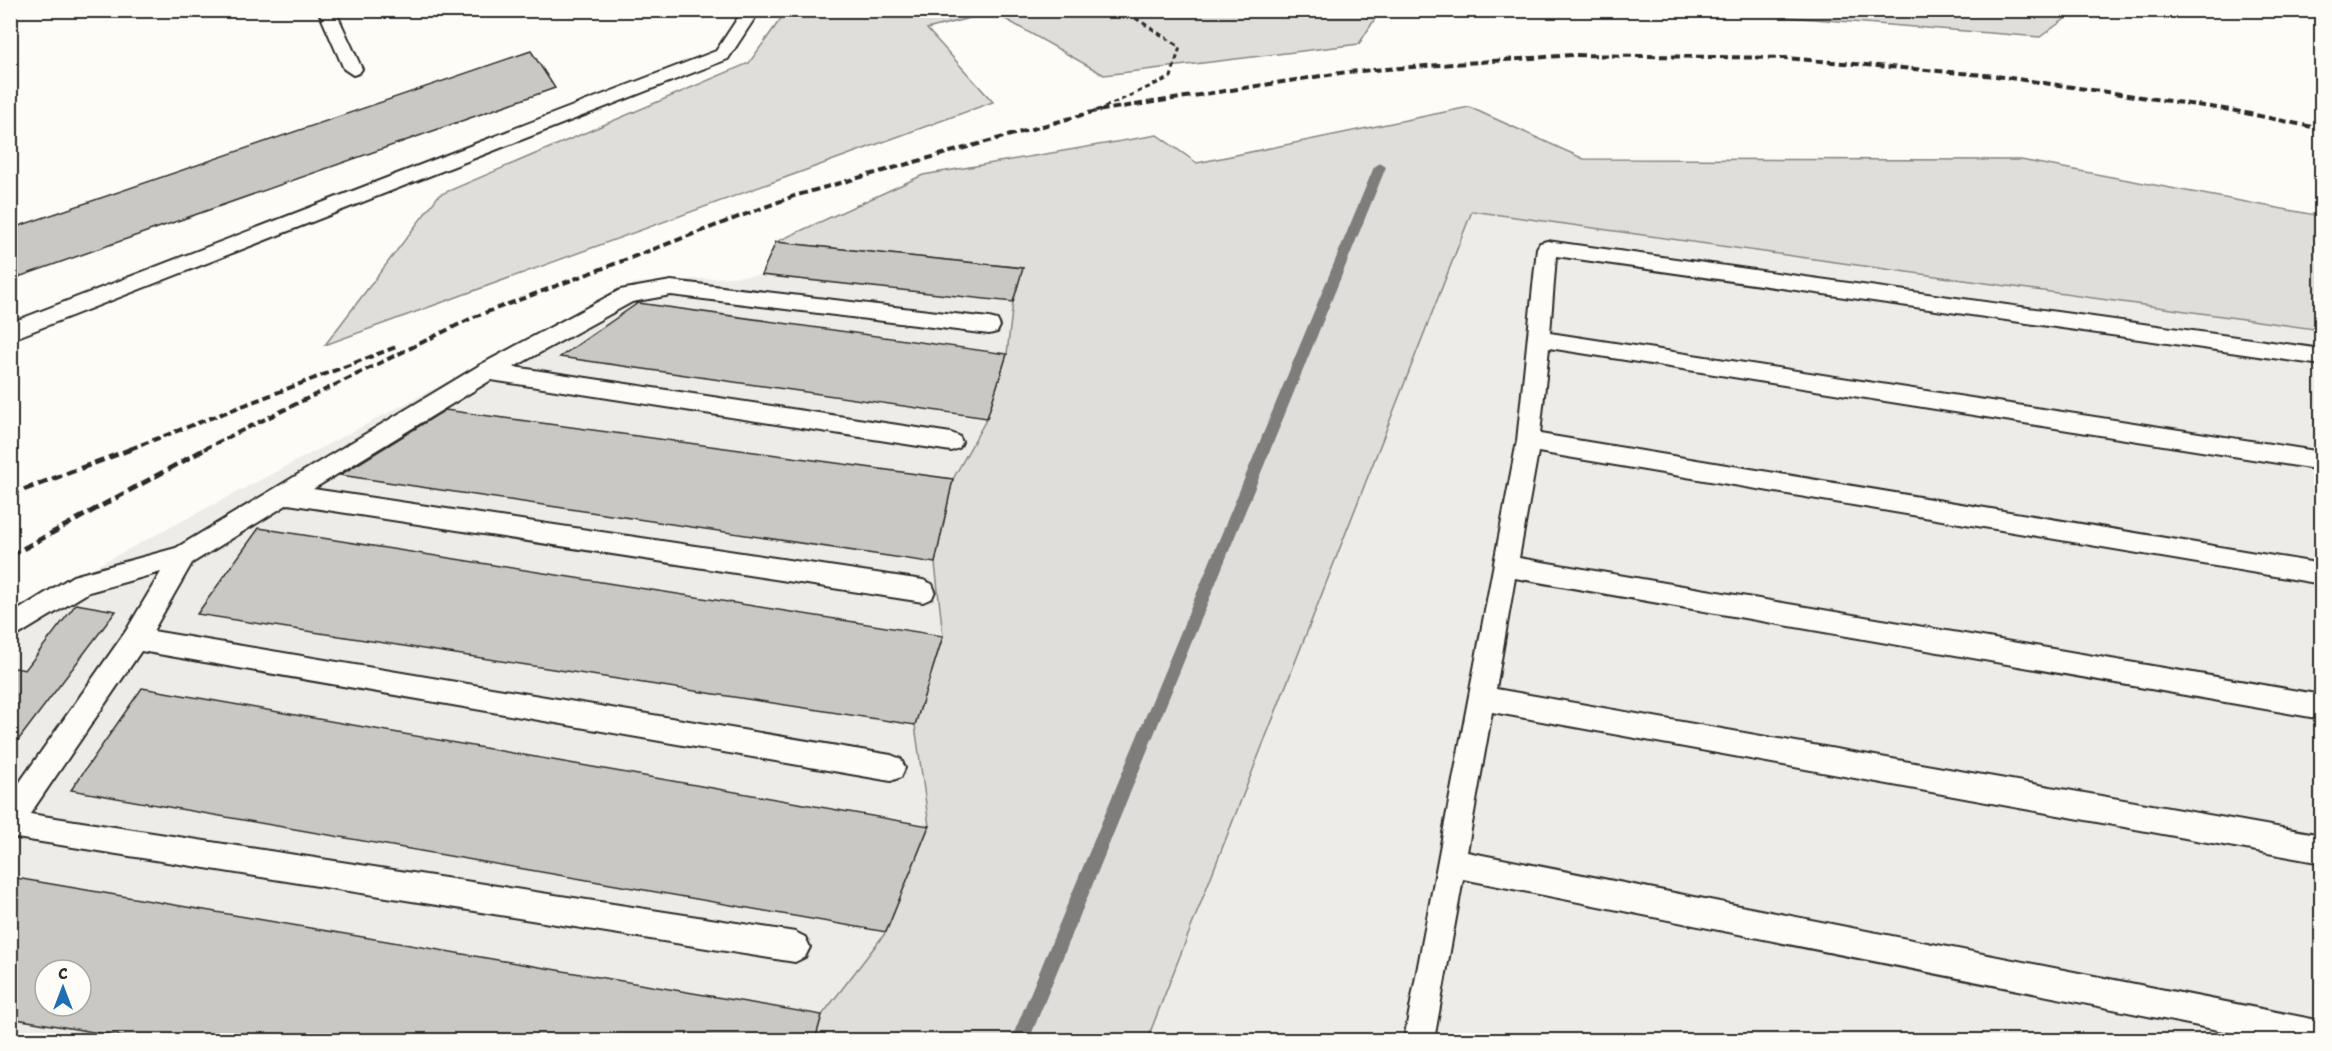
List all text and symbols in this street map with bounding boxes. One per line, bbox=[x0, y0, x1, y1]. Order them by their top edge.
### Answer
north arrow bbox=[33, 958, 93, 1018]
text: С bbox=[58, 963, 68, 984]

